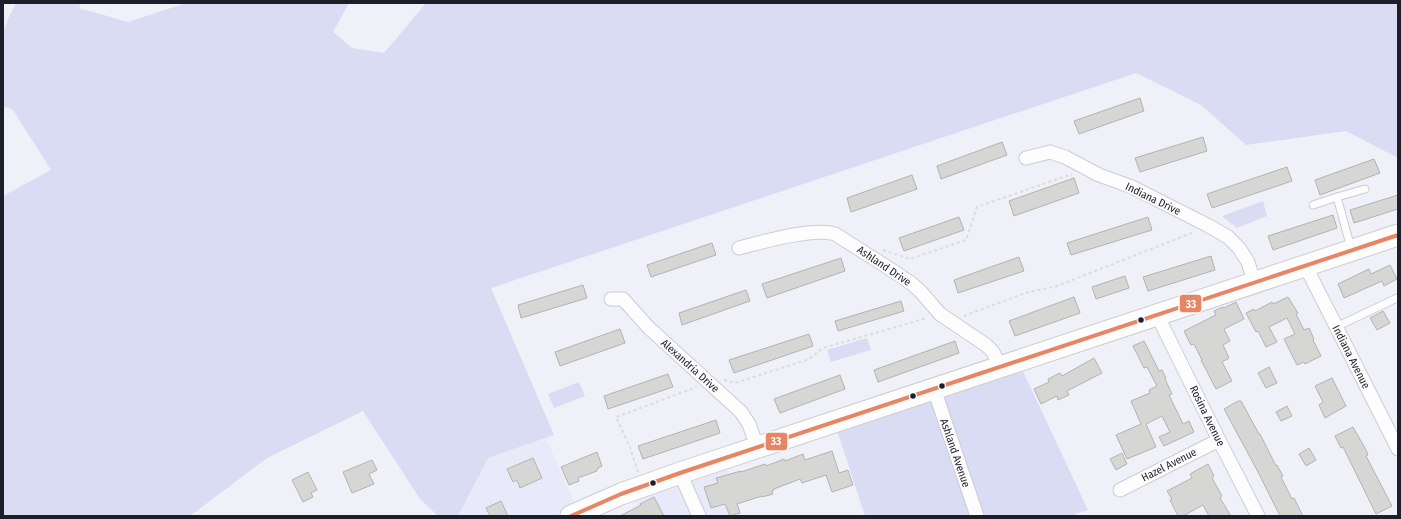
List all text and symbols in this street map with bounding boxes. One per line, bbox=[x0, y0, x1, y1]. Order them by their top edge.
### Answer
street label: Indiana Drive bbox=[1123, 180, 1183, 218]
street label: Ashland Drive bbox=[855, 243, 913, 289]
line badge: 33 bbox=[1179, 294, 1202, 313]
text: 33 bbox=[1185, 298, 1196, 311]
unlabelled marker bbox=[1136, 315, 1146, 325]
street label: Indiana Avenue bbox=[1329, 323, 1373, 391]
street label: Alexandria Drive bbox=[658, 337, 722, 395]
unlabelled marker bbox=[937, 381, 947, 391]
street label: Rosina Avenue bbox=[1187, 384, 1227, 448]
unlabelled marker bbox=[908, 391, 918, 401]
street label: Ashland Avenue bbox=[937, 417, 973, 489]
line badge: 33 bbox=[765, 432, 788, 451]
text: 33 bbox=[770, 435, 781, 448]
street label: Hazel Avenue bbox=[1139, 446, 1199, 484]
unlabelled marker bbox=[648, 478, 658, 488]

